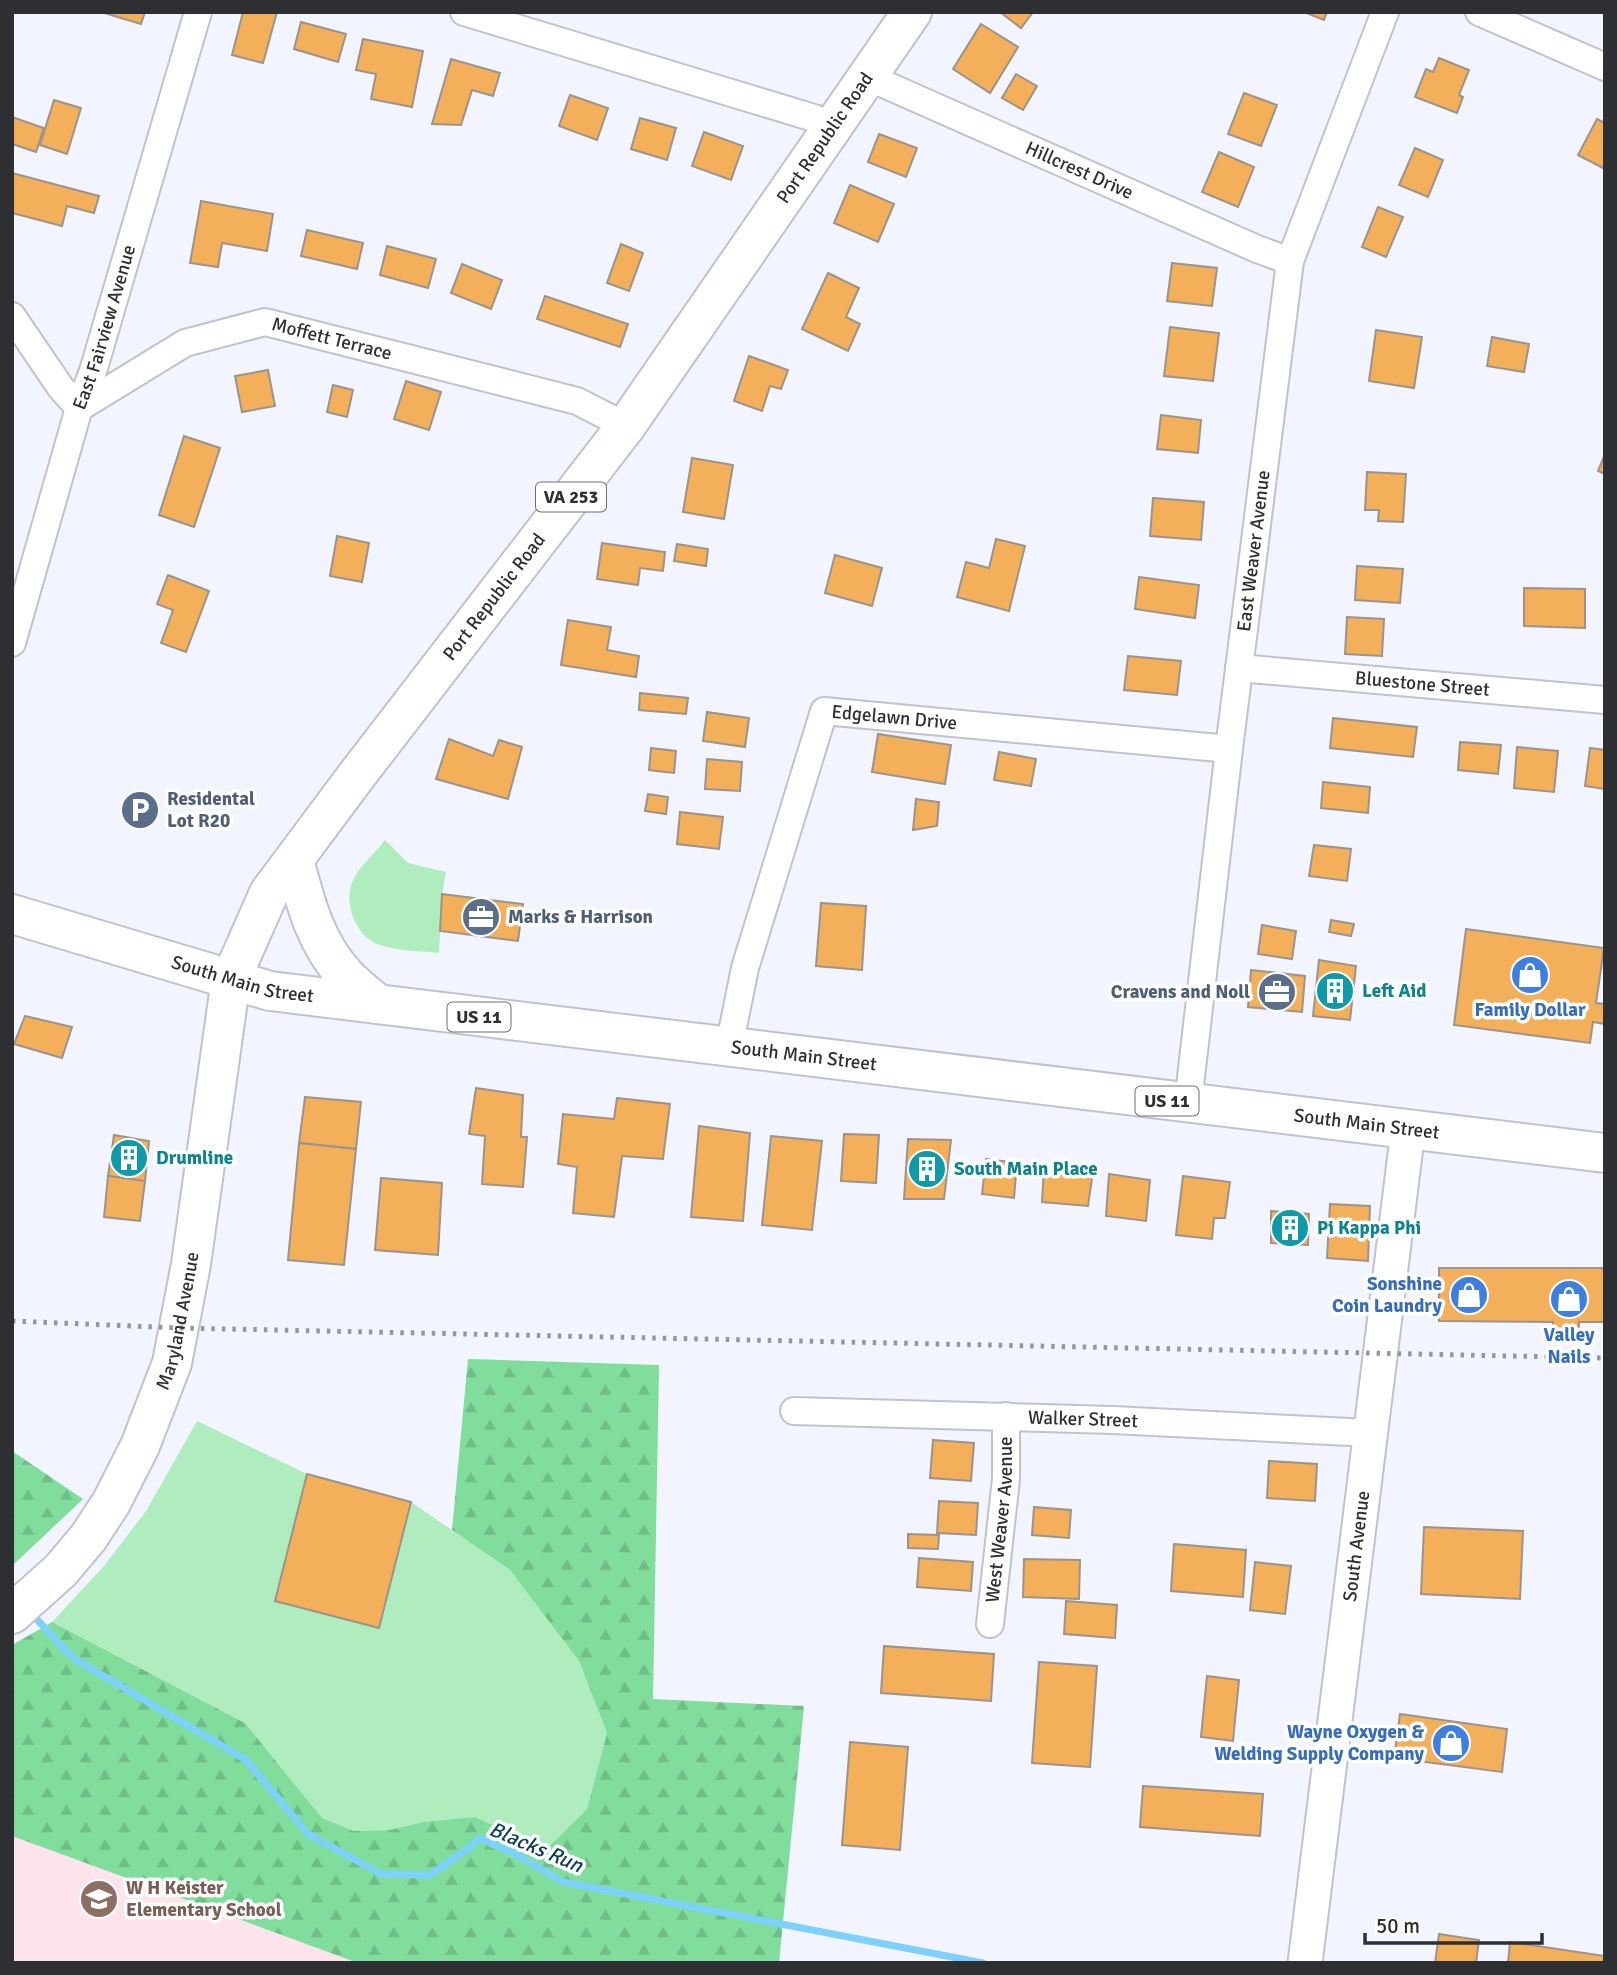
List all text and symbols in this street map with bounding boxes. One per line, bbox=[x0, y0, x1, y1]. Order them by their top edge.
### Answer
street label: Port Republic Road bbox=[771, 68, 879, 208]
street label: Hillcrest Drive bbox=[1022, 136, 1137, 205]
street label: East Fairview Avenue bbox=[67, 242, 141, 413]
street label: Moffett Terrace bbox=[269, 312, 395, 366]
street label: East Weaver Avenue bbox=[1232, 469, 1276, 633]
road number: VA 253 bbox=[536, 482, 606, 512]
street label: Port Republic Road bbox=[438, 529, 551, 665]
street label: Bluestone Street bbox=[1354, 666, 1491, 702]
street label: Edgelawn Drive bbox=[830, 700, 958, 735]
place label: Residental Lot R20 bbox=[167, 787, 255, 833]
parking icon: Residental Lot R20 bbox=[119, 789, 161, 831]
office icon: Marks & Harrison bbox=[460, 896, 502, 938]
place label: Marks & Harrison bbox=[508, 905, 653, 929]
street label: South Main Street bbox=[168, 950, 315, 1008]
shop icon: Family Dollar bbox=[1509, 954, 1551, 996]
building icon: Left Aid bbox=[1314, 970, 1356, 1012]
office icon: Cravens and Noll bbox=[1256, 971, 1298, 1013]
place label: Left Aid bbox=[1362, 979, 1426, 1003]
place label: Cravens and Noll bbox=[1111, 980, 1250, 1004]
place label: Family Dollar bbox=[1474, 998, 1586, 1022]
road number: US 11 bbox=[448, 1002, 510, 1032]
street label: South Main Street bbox=[730, 1035, 878, 1077]
road number: US 11 bbox=[1136, 1086, 1198, 1116]
street label: South Main Street bbox=[1293, 1103, 1441, 1145]
building icon: Drumline bbox=[108, 1137, 150, 1179]
place label: Drumline bbox=[156, 1146, 233, 1170]
building icon: South Main Place bbox=[906, 1148, 948, 1190]
place label: South Main Place bbox=[954, 1157, 1098, 1181]
building icon: Pi Kappa Phi bbox=[1269, 1207, 1311, 1249]
place label: Pi Kappa Phi bbox=[1317, 1216, 1421, 1240]
street label: Maryland Avenue bbox=[151, 1250, 205, 1393]
place label: Sonshine Coin Laundry bbox=[1332, 1272, 1443, 1318]
shop icon: Sonshine Coin Laundry bbox=[1448, 1274, 1490, 1316]
shop icon: Valley Nails bbox=[1548, 1278, 1590, 1320]
place label: Valley Nails bbox=[1544, 1323, 1595, 1369]
street label: Walker Street bbox=[1028, 1406, 1139, 1433]
street label: West Weaver Avenue bbox=[980, 1436, 1018, 1604]
street label: South Avenue bbox=[1338, 1489, 1375, 1603]
place label: Wayne Oxygen & Welding Supply Company bbox=[1215, 1720, 1425, 1766]
shop icon: Wayne Oxygen & Welding Supply Company bbox=[1430, 1722, 1472, 1764]
water label: Blacks Run bbox=[485, 1816, 587, 1878]
place label: W H Keister Elementary School bbox=[126, 1876, 282, 1922]
school or university icon: W H Keister Elementary School bbox=[78, 1878, 120, 1920]
scale bar bbox=[1365, 1902, 1542, 1946]
text: 50 m bbox=[1376, 1913, 1420, 1939]

